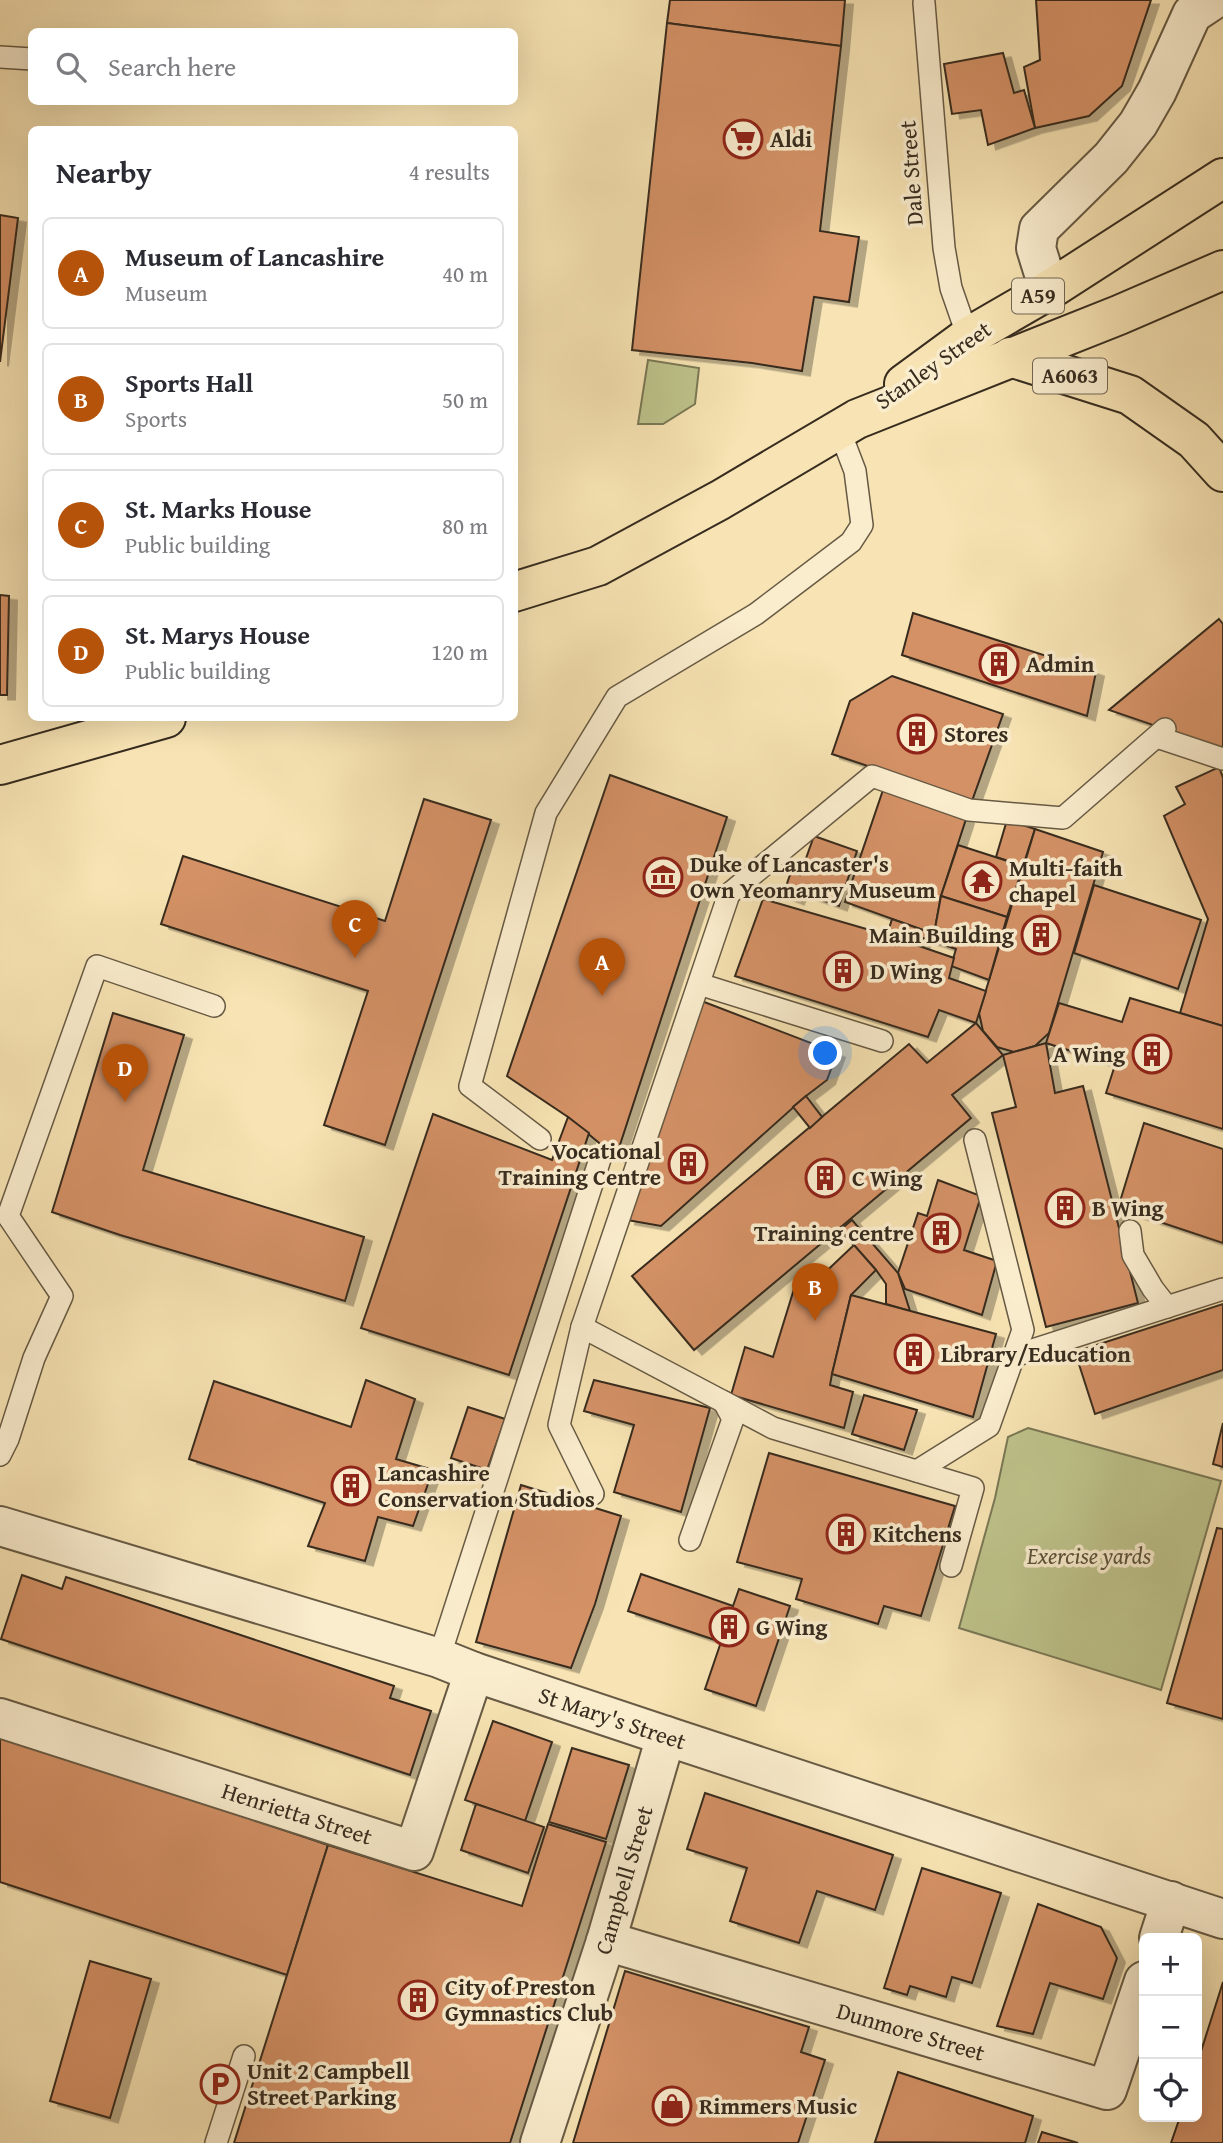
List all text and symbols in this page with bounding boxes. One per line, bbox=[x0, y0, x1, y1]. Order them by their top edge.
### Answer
search box bbox=[28, 28, 518, 105]
text: Search here bbox=[108, 47, 236, 86]
icon: search bbox=[52, 48, 90, 86]
supermarket icon: Aldi bbox=[722, 118, 764, 160]
street label: Dale Street bbox=[890, 119, 931, 227]
place label: Aldi bbox=[770, 122, 812, 155]
text: Nearby bbox=[56, 150, 152, 194]
text: 4 results bbox=[409, 155, 490, 188]
text: Museum of Lancashire bbox=[125, 237, 384, 276]
text: A bbox=[74, 257, 88, 290]
text: 40 m bbox=[442, 257, 488, 290]
text: Museum bbox=[125, 276, 207, 309]
road number: A59 bbox=[1012, 278, 1064, 314]
street label: Stanley Street bbox=[868, 312, 998, 417]
road number: A6063 bbox=[1033, 358, 1107, 394]
text: Sports Hall bbox=[125, 363, 253, 402]
text: B bbox=[74, 383, 88, 416]
text: 50 m bbox=[442, 383, 488, 416]
text: Sports bbox=[125, 402, 187, 435]
text: St. Marks House bbox=[125, 489, 312, 528]
text: C bbox=[74, 509, 88, 542]
text: 80 m bbox=[442, 509, 488, 542]
text: Public building bbox=[125, 528, 270, 561]
text: St. Marys House bbox=[125, 615, 310, 654]
text: D bbox=[74, 635, 88, 668]
text: 120 m bbox=[431, 635, 488, 668]
building icon: Admin bbox=[978, 643, 1020, 685]
place label: Admin bbox=[1026, 647, 1095, 680]
text: Public building bbox=[125, 654, 270, 687]
building icon: Stores bbox=[896, 713, 938, 755]
place label: Stores bbox=[944, 717, 1009, 750]
place label: Duke of Lancaster's Own Yeomanry Museum bbox=[690, 847, 936, 906]
place label: Multi-faith chapel bbox=[1009, 851, 1123, 910]
museum icon: Duke of Lancaster's Own Yeomanry Museum bbox=[642, 856, 684, 898]
temple icon: Multi-faith chapel bbox=[961, 860, 1003, 902]
pin: C bbox=[332, 900, 378, 958]
building icon: Main Building bbox=[1020, 914, 1062, 956]
place label: Main Building bbox=[869, 918, 1015, 951]
pin: A bbox=[579, 938, 625, 996]
building icon: D Wing bbox=[822, 950, 864, 992]
place label: D Wing bbox=[870, 954, 943, 987]
building icon: A Wing bbox=[1131, 1033, 1173, 1075]
your location bbox=[808, 1036, 842, 1070]
place label: A Wing bbox=[1053, 1037, 1126, 1070]
pin: D bbox=[102, 1044, 148, 1102]
place label: Vocational Training Centre bbox=[499, 1134, 661, 1193]
building icon: Vocational Training Centre bbox=[667, 1143, 709, 1185]
building icon: C Wing bbox=[804, 1157, 846, 1199]
place label: C Wing bbox=[852, 1161, 923, 1194]
building icon: B Wing bbox=[1044, 1187, 1086, 1229]
place label: B Wing bbox=[1092, 1191, 1165, 1224]
building icon: Training centre bbox=[920, 1212, 962, 1254]
place label: Training centre bbox=[754, 1216, 914, 1249]
pin: B bbox=[792, 1263, 838, 1321]
building icon: Library/Education bbox=[893, 1333, 935, 1375]
place label: Library/Education bbox=[941, 1337, 1131, 1370]
place label: Lancashire Conservation Studios bbox=[378, 1456, 595, 1515]
building icon: Lancashire Conservation Studios bbox=[330, 1465, 372, 1507]
building icon: Kitchens bbox=[825, 1513, 867, 1555]
place label: Kitchens bbox=[873, 1517, 962, 1550]
park label: Exercise yards bbox=[1026, 1539, 1152, 1572]
building icon: G Wing bbox=[708, 1606, 750, 1648]
place label: G Wing bbox=[756, 1610, 828, 1643]
street label: St Mary's Street bbox=[535, 1678, 691, 1758]
street label: Henrietta Street bbox=[218, 1773, 377, 1853]
street label: Campbell Street bbox=[586, 1802, 661, 1959]
map controls bbox=[1139, 1933, 1202, 2122]
button: + bbox=[1139, 1933, 1202, 1996]
place label: City of Preston Gymnastics Club bbox=[445, 1970, 613, 2029]
building icon: City of Preston Gymnastics Club bbox=[397, 1979, 439, 2021]
street label: Dunmore Street bbox=[833, 1994, 989, 2069]
button: − bbox=[1139, 1996, 1202, 2059]
place label: Unit 2 Campbell Street Parking bbox=[247, 2054, 410, 2113]
button: locate bbox=[1139, 2059, 1202, 2122]
parking icon: Unit 2 Campbell Street Parking bbox=[199, 2063, 241, 2105]
shop icon: Rimmers Music bbox=[651, 2085, 693, 2127]
place label: Rimmers Music bbox=[699, 2089, 858, 2122]

